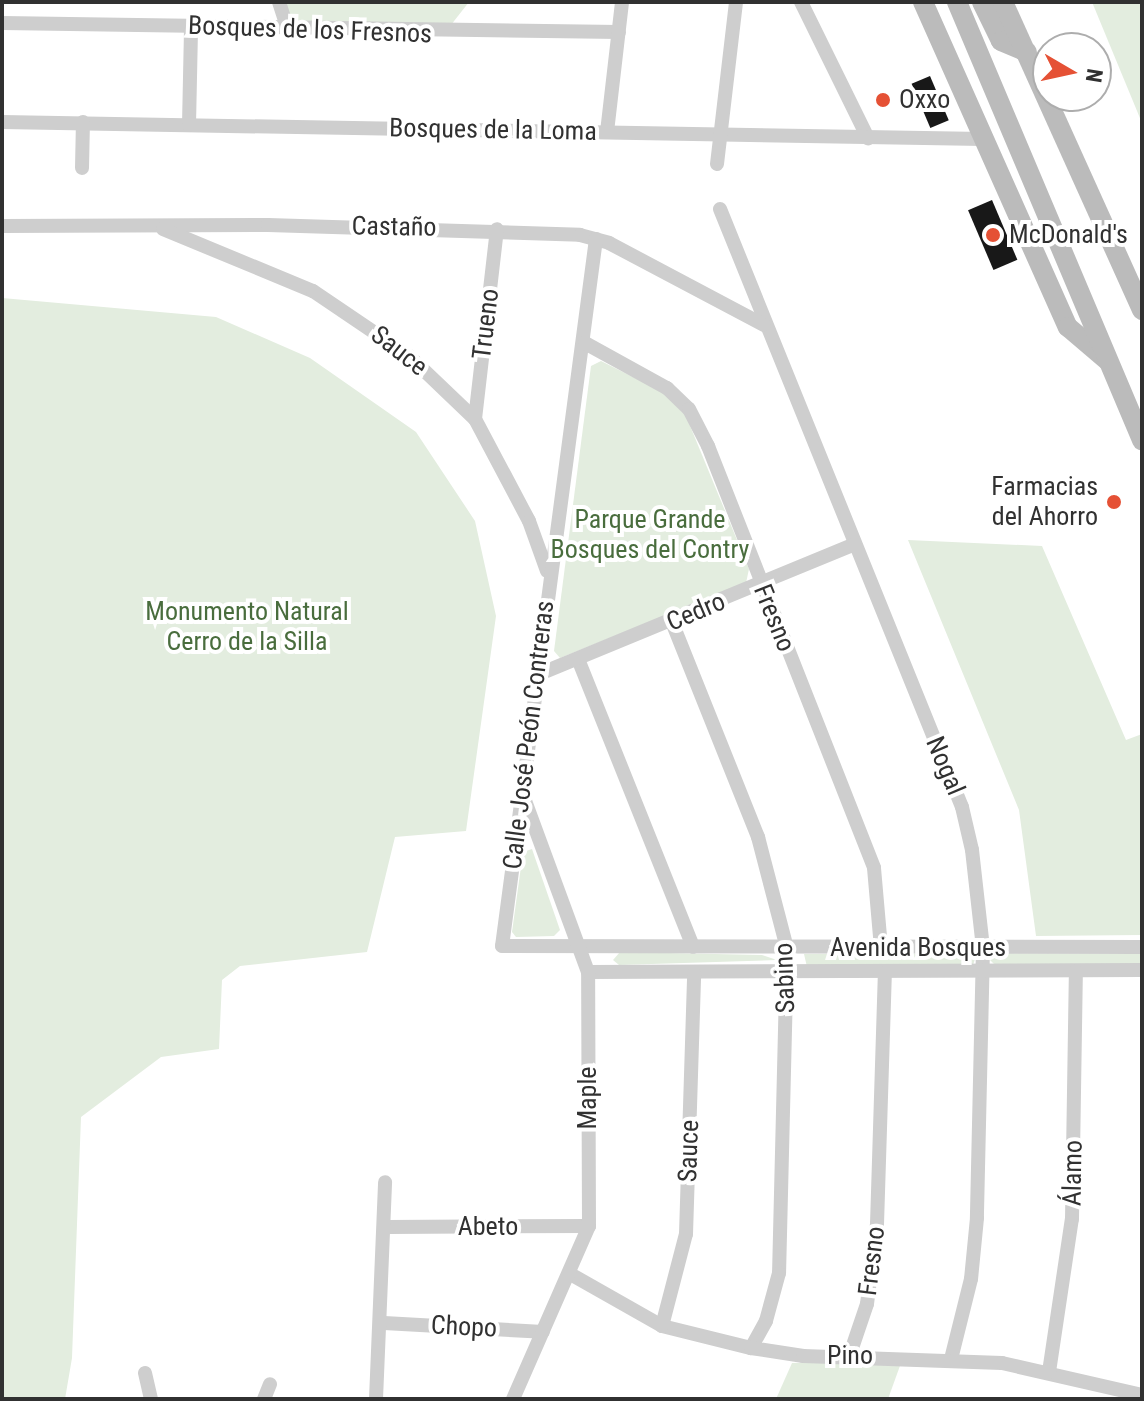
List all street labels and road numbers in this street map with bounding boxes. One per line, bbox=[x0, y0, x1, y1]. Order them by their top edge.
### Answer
street label: Bosques de los Fresnos bbox=[188, 10, 432, 50]
street label: Bosques de la Loma bbox=[389, 113, 597, 147]
street label: Castaño bbox=[351, 211, 437, 243]
street label: Trueno bbox=[466, 287, 506, 361]
street label: Sauce bbox=[365, 319, 433, 383]
street label: Fresno bbox=[747, 580, 801, 656]
street label: Cedro bbox=[662, 586, 730, 638]
street label: Calle José Peón Contreras bbox=[497, 599, 561, 871]
street label: Nogal bbox=[919, 732, 971, 800]
street label: Avenida Bosques bbox=[830, 932, 1006, 964]
street label: Sabino bbox=[768, 942, 802, 1014]
street label: Maple bbox=[572, 1066, 604, 1130]
street label: Sauce bbox=[672, 1119, 706, 1183]
street label: Álamo bbox=[1057, 1140, 1089, 1206]
street label: Abeto bbox=[458, 1211, 518, 1243]
street label: Fresno bbox=[852, 1225, 892, 1297]
street label: Chopo bbox=[430, 1310, 498, 1344]
street label: Pino bbox=[827, 1340, 873, 1372]

